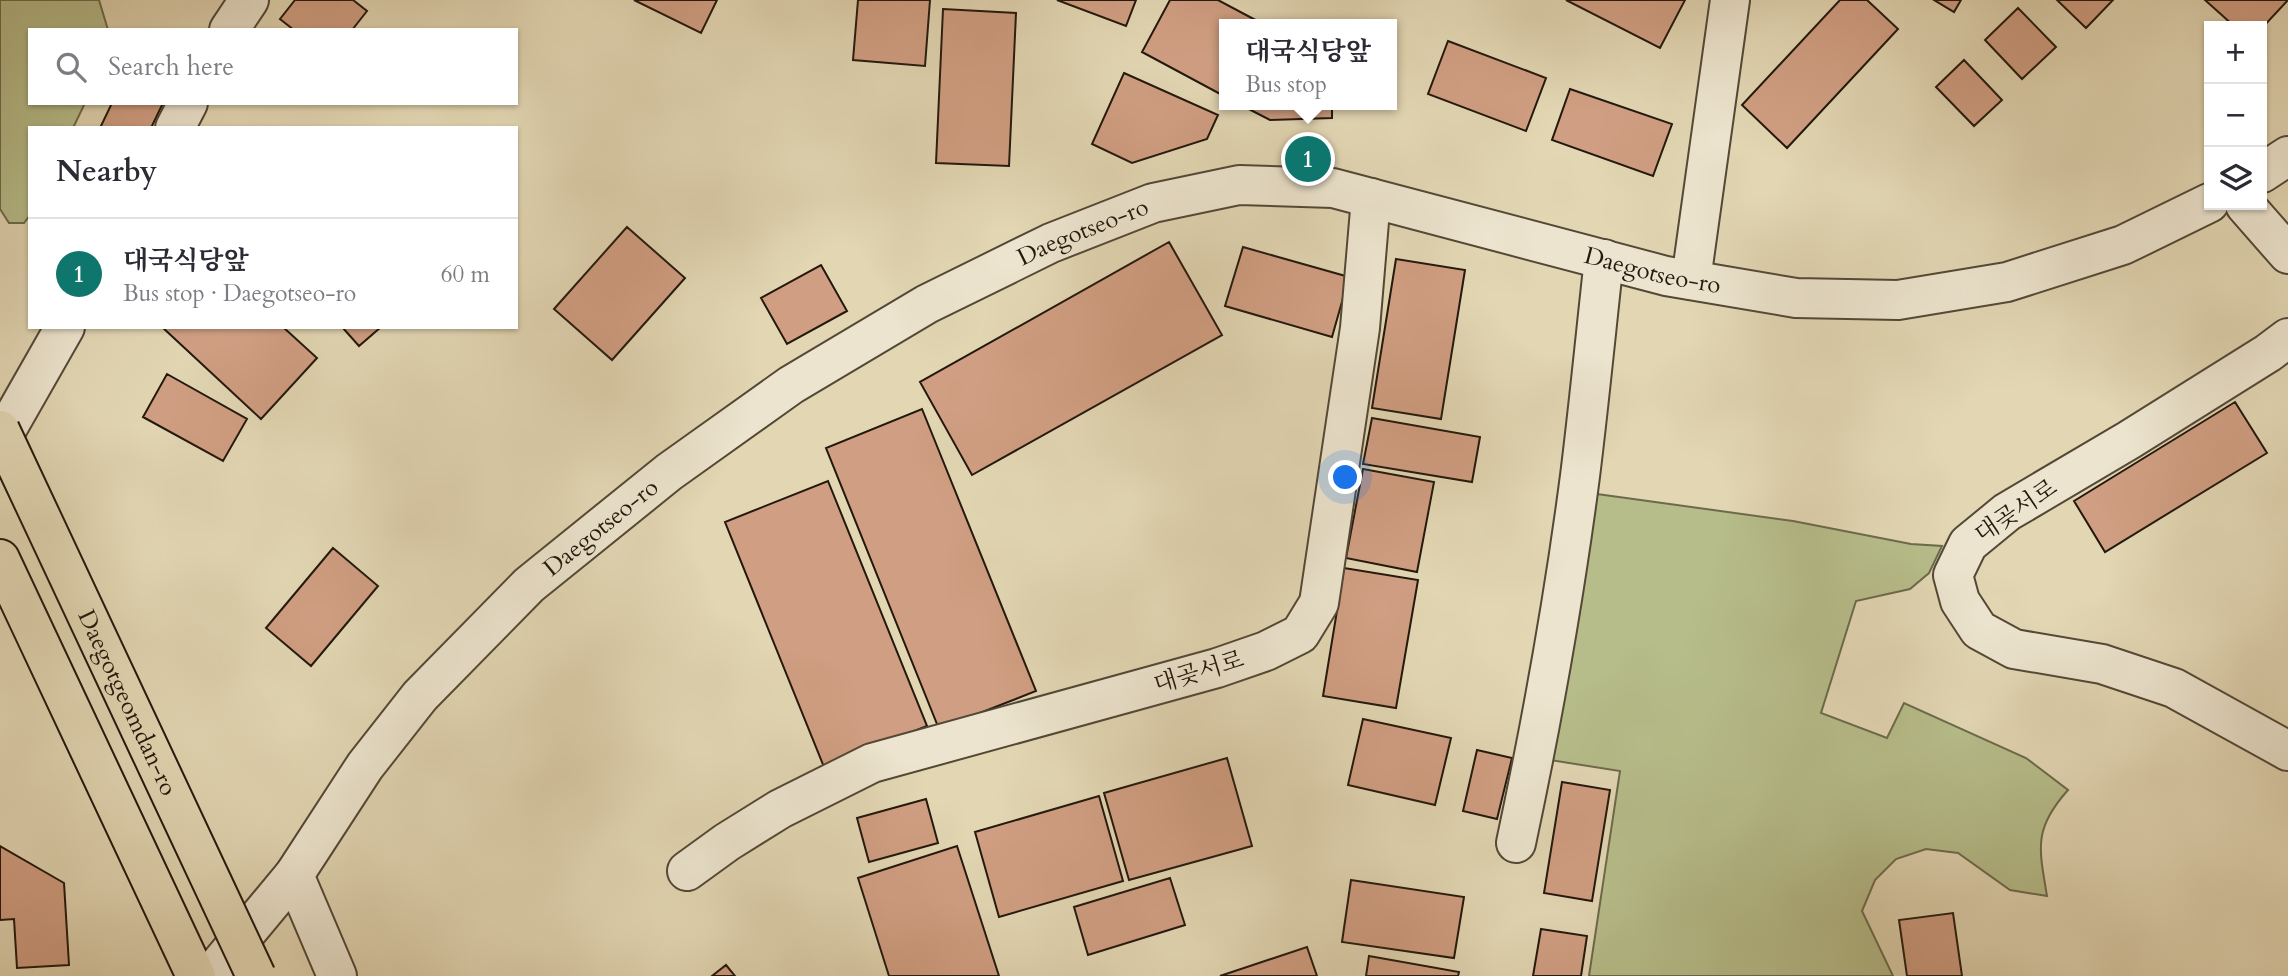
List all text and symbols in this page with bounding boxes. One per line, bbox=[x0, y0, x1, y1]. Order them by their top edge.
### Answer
popup bbox=[1219, 19, 1397, 110]
map controls bbox=[2204, 21, 2267, 210]
button: + bbox=[2204, 21, 2267, 84]
search box bbox=[28, 28, 518, 105]
text: 대국식당앞 bbox=[1245, 34, 1371, 69]
icon: search bbox=[52, 48, 90, 86]
text: Search here bbox=[108, 49, 234, 84]
text: Bus stop bbox=[1245, 69, 1327, 100]
button: − bbox=[2204, 84, 2267, 147]
pin: 1 bbox=[1285, 133, 1331, 185]
button: layers bbox=[2204, 147, 2267, 210]
text: Nearby bbox=[56, 151, 157, 192]
street label: Daegotseo-ro bbox=[1012, 190, 1153, 274]
street label: Daegotseo-ro bbox=[1581, 239, 1723, 302]
text: 대국식당앞 bbox=[123, 243, 249, 278]
text: 1 bbox=[73, 259, 85, 290]
text: 60 m bbox=[441, 259, 490, 290]
text: Bus stop · Daegotseo-ro bbox=[123, 278, 356, 309]
your location bbox=[1328, 460, 1362, 494]
street label: Daegotseo-ro bbox=[536, 471, 665, 584]
street label: 대곶서로 bbox=[1968, 471, 2064, 551]
street label: Daegotgeomdan-ro bbox=[70, 604, 186, 801]
street label: 대곶서로 bbox=[1150, 643, 1248, 701]

